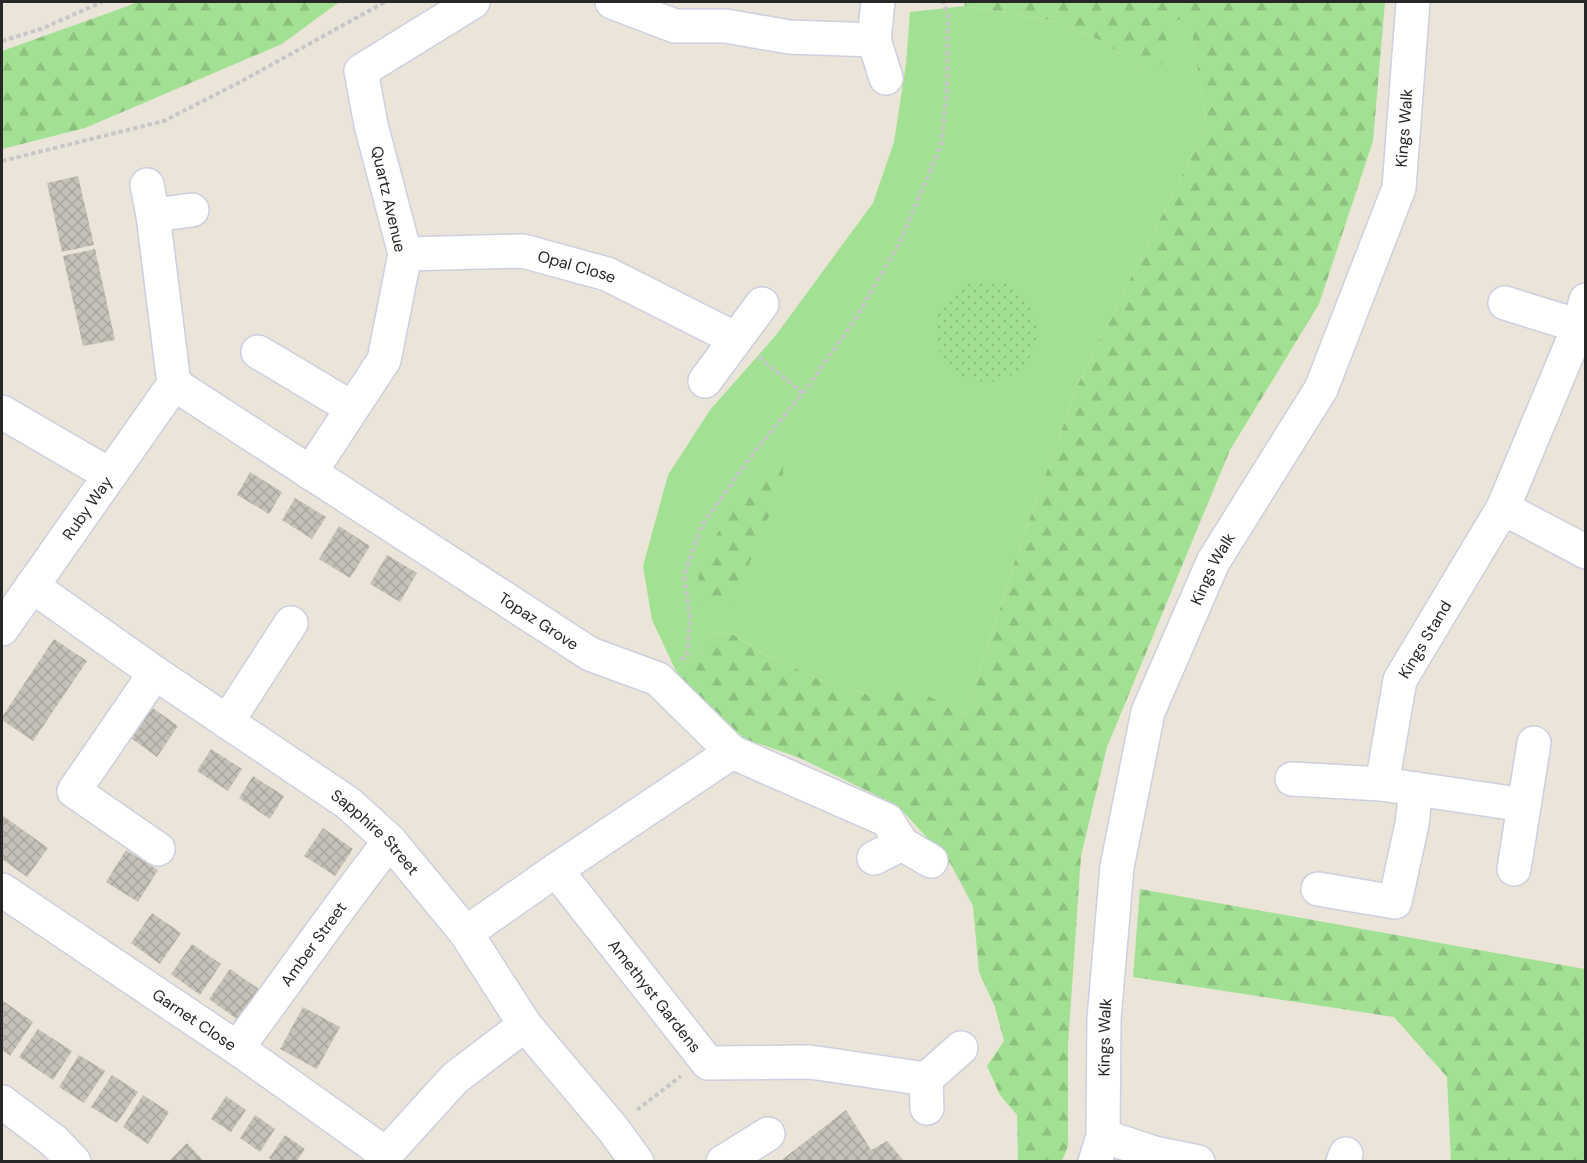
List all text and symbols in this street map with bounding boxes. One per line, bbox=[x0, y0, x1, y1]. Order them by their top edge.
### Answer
street label: Kings Walk bbox=[1391, 88, 1417, 168]
street label: Quartz Avenue bbox=[366, 144, 411, 254]
street label: Opal Close bbox=[535, 245, 620, 288]
street label: Ruby Way bbox=[58, 472, 117, 544]
street label: Kings Walk bbox=[1186, 529, 1240, 608]
street label: Topaz Grove bbox=[495, 588, 583, 655]
street label: Kings Stand bbox=[1393, 597, 1456, 682]
street label: Sapphire Street bbox=[327, 785, 424, 879]
street label: Amber Street bbox=[276, 898, 351, 991]
street label: Amethyst Gardens bbox=[604, 935, 706, 1057]
street label: Garnet Close bbox=[148, 984, 240, 1056]
street label: Kings Walk bbox=[1094, 997, 1117, 1077]

